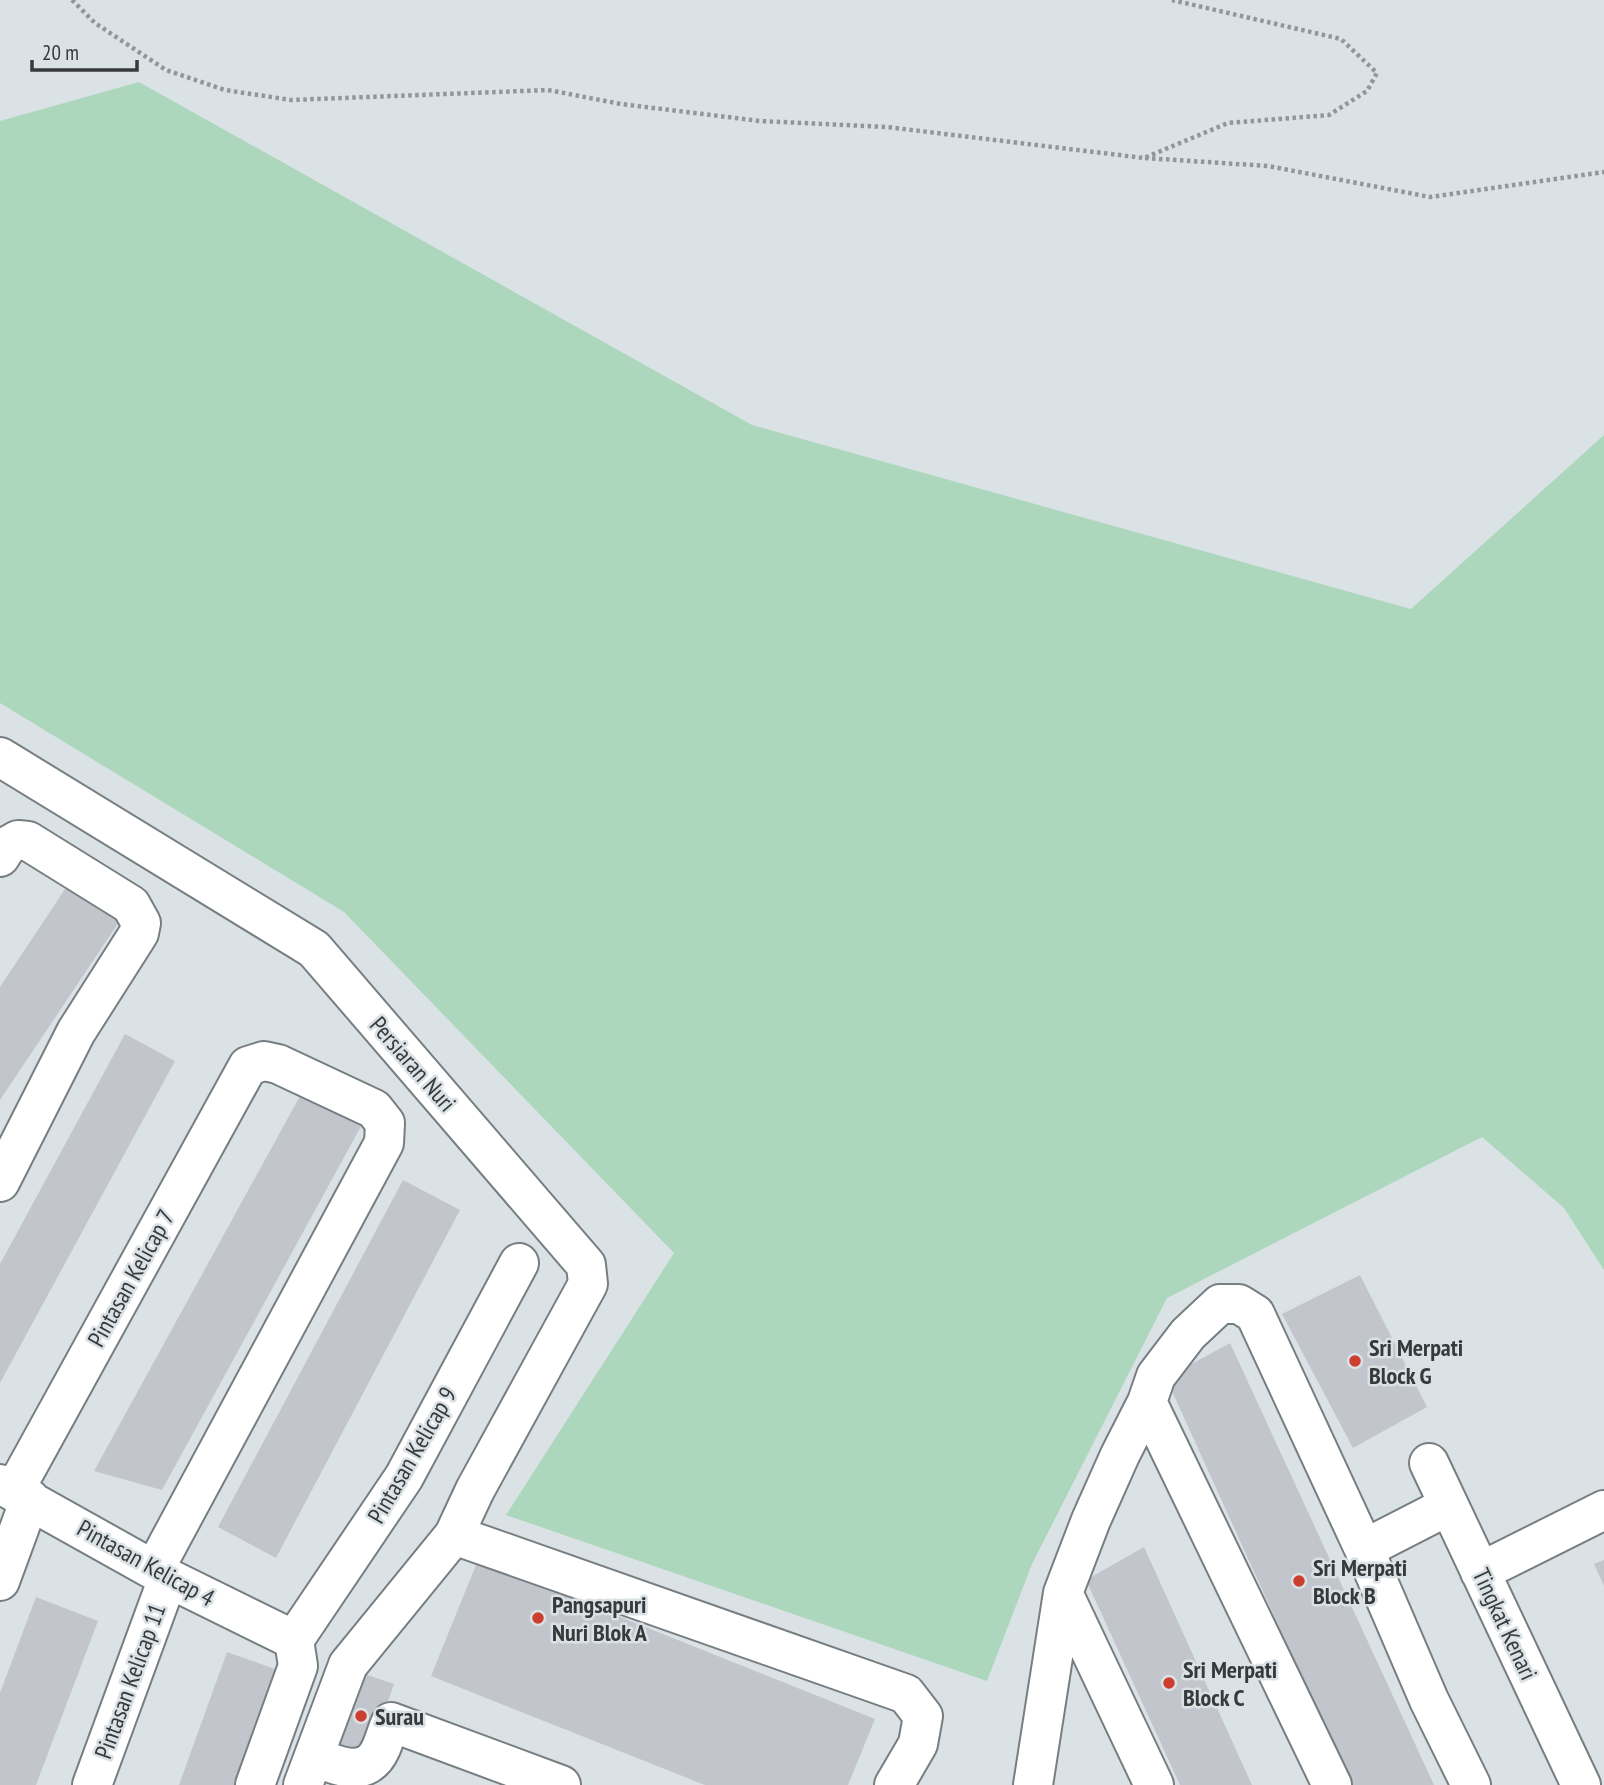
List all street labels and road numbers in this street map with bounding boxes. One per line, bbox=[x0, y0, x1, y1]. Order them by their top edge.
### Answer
street label: Persiaran Nuri bbox=[363, 1010, 463, 1118]
street label: Pintasan Kelicap 7 bbox=[81, 1204, 181, 1352]
street label: Pintasan Kelicap 9 bbox=[361, 1381, 463, 1529]
street label: Pintasan Kelicap 4 bbox=[72, 1513, 220, 1614]
street label: Tingkat Kenari bbox=[1466, 1563, 1544, 1685]
street label: Pintasan Kelicap 11 bbox=[88, 1599, 172, 1763]

